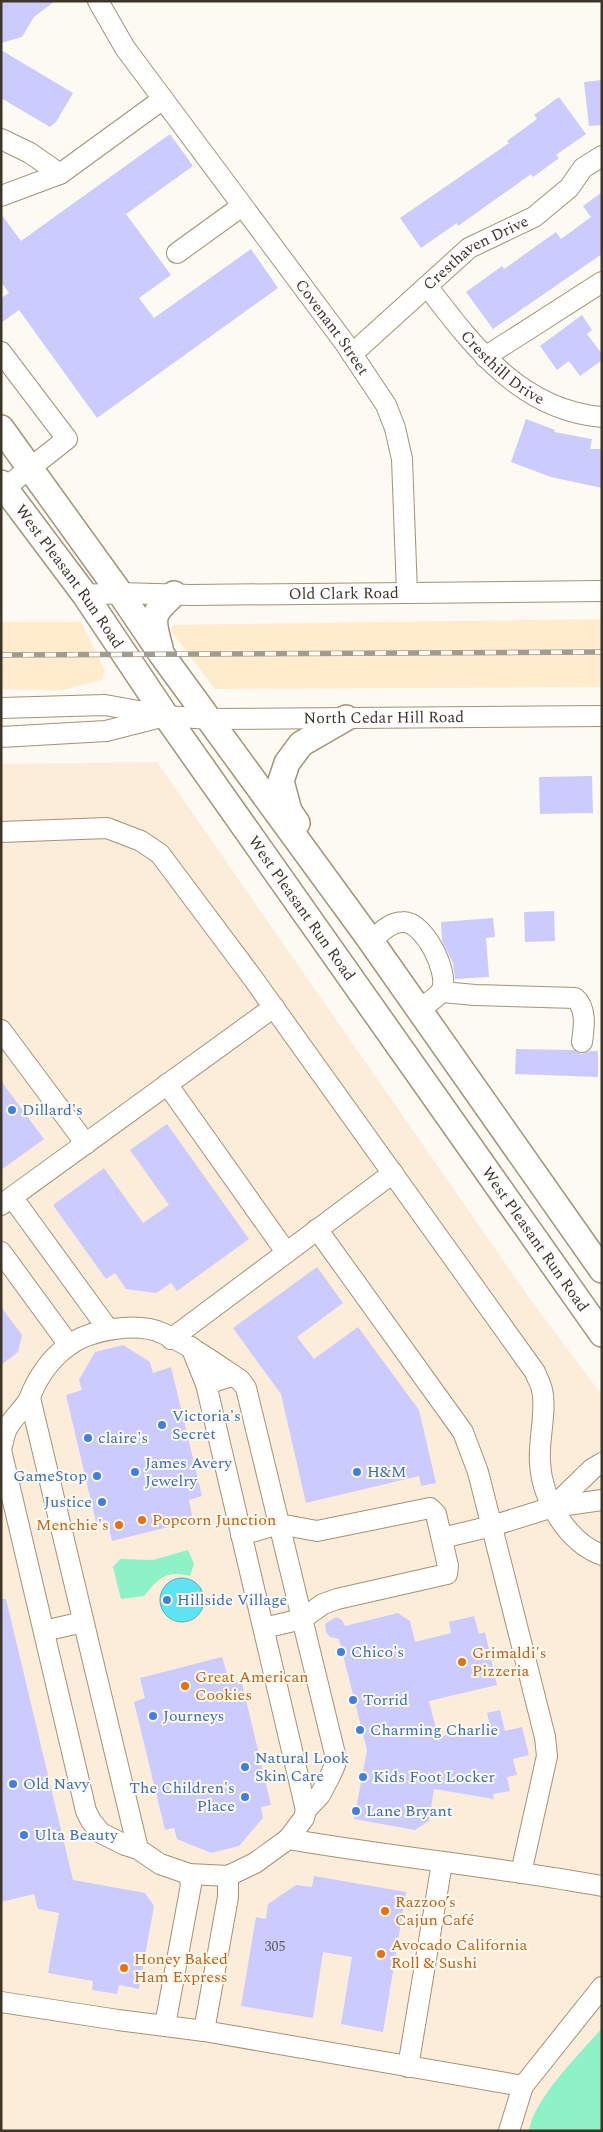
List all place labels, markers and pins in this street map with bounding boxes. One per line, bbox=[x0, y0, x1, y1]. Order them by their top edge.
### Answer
place label: Dillard's bbox=[22, 1098, 83, 1122]
marker: Dillard's bbox=[6, 1104, 18, 1116]
place label: Victoria's Secret bbox=[172, 1404, 241, 1446]
marker: Victoria's Secret bbox=[156, 1419, 168, 1431]
place label: claire's bbox=[98, 1426, 148, 1450]
marker: claire's bbox=[82, 1432, 94, 1444]
place label: James Avery Jewelry bbox=[145, 1451, 233, 1493]
place label: H&M bbox=[367, 1460, 406, 1484]
place label: GameStop bbox=[13, 1464, 87, 1488]
marker: James Avery Jewelry bbox=[129, 1466, 141, 1478]
marker: H&M bbox=[351, 1466, 363, 1478]
marker: GameStop bbox=[91, 1470, 103, 1482]
place label: Justice bbox=[44, 1490, 92, 1514]
marker: Justice bbox=[96, 1496, 108, 1508]
place label: Popcorn Junction bbox=[152, 1508, 276, 1532]
place label: Menchie's bbox=[36, 1513, 109, 1537]
marker: Popcorn Junction bbox=[136, 1514, 148, 1526]
marker: Menchie's bbox=[113, 1519, 125, 1531]
place label: Hillside Village bbox=[177, 1588, 287, 1612]
marker: Hillside Village bbox=[161, 1594, 173, 1606]
place label: Chico's bbox=[351, 1640, 404, 1664]
place label: Grimaldi's Pizzeria bbox=[472, 1641, 547, 1683]
marker: Chico's bbox=[335, 1646, 347, 1658]
marker: Grimaldi's Pizzeria bbox=[456, 1656, 468, 1668]
place label: Great American Cookies bbox=[195, 1665, 309, 1707]
marker: Great American Cookies bbox=[179, 1680, 191, 1692]
place label: Torrid bbox=[363, 1688, 408, 1712]
marker: Torrid bbox=[347, 1694, 359, 1706]
place label: Journeys bbox=[163, 1704, 225, 1728]
marker: Journeys bbox=[147, 1710, 159, 1722]
place label: Charming Charlie bbox=[370, 1718, 498, 1742]
marker: Charming Charlie bbox=[354, 1724, 366, 1736]
place label: Natural Look Skin Care bbox=[255, 1746, 350, 1788]
marker: Natural Look Skin Care bbox=[239, 1761, 251, 1773]
place label: Kids Foot Locker bbox=[373, 1765, 495, 1789]
marker: Kids Foot Locker bbox=[357, 1771, 369, 1783]
place label: Old Navy bbox=[23, 1772, 91, 1796]
place label: The Children's Place bbox=[129, 1776, 235, 1818]
marker: Old Navy bbox=[7, 1778, 19, 1790]
marker: The Children's Place bbox=[239, 1791, 251, 1803]
place label: Lane Bryant bbox=[366, 1799, 453, 1823]
marker: Lane Bryant bbox=[350, 1805, 362, 1817]
place label: Ulta Beauty bbox=[34, 1823, 119, 1847]
marker: Ulta Beauty bbox=[18, 1829, 30, 1841]
place label: Razzoo’s Cajun Café bbox=[395, 1890, 475, 1932]
marker: Razzoo’s Cajun Café bbox=[379, 1905, 391, 1917]
place label: Avocado California Roll & Sushi bbox=[391, 1933, 528, 1975]
place label: Honey Baked Ham Express bbox=[134, 1947, 228, 1989]
marker: Avocado California Roll & Sushi bbox=[375, 1948, 387, 1960]
marker: Honey Baked Ham Express bbox=[118, 1962, 130, 1974]

